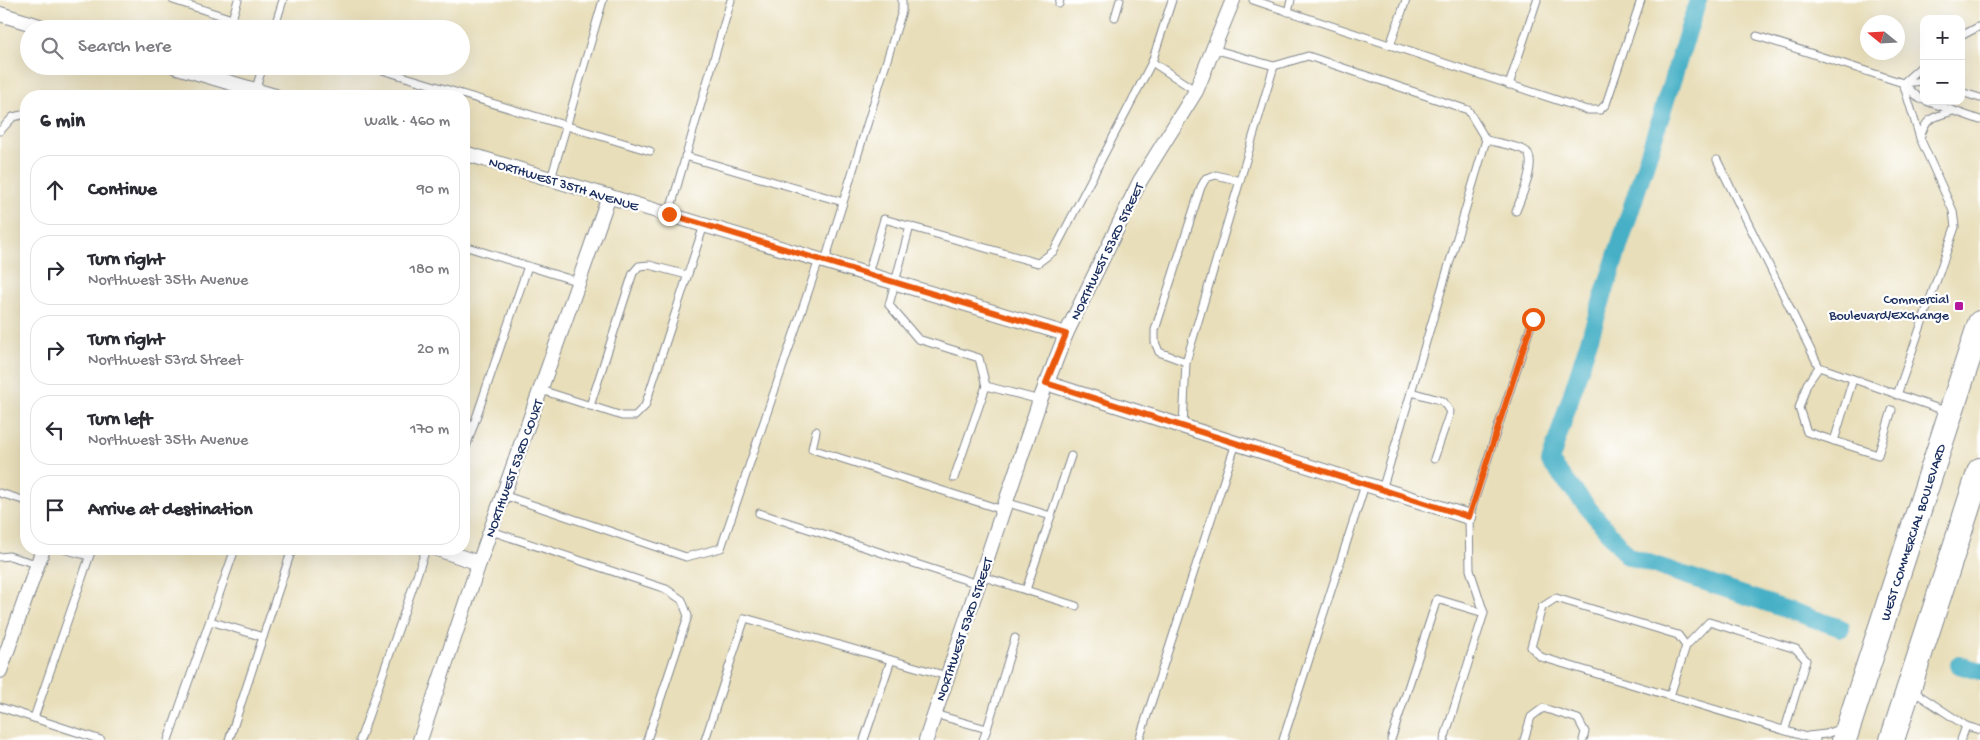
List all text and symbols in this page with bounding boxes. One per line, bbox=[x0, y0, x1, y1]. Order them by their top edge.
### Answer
north arrow bbox=[1860, 15, 1905, 60]
map controls bbox=[1920, 15, 1965, 105]
button: + bbox=[1920, 15, 1965, 60]
search box bbox=[20, 20, 470, 75]
icon: search bbox=[38, 34, 66, 62]
text: Search here bbox=[78, 36, 172, 59]
button: − bbox=[1920, 60, 1965, 105]
text: 6 min bbox=[40, 110, 85, 135]
text: Walk · 460 m bbox=[364, 113, 450, 132]
street label: NORTHWEST 35TH AVENUE bbox=[486, 154, 642, 217]
icon: ahead bbox=[41, 176, 69, 204]
text: Continue bbox=[88, 179, 157, 202]
street label: NORTHWEST 53RD STREET bbox=[1068, 180, 1149, 323]
text: 90 m bbox=[417, 181, 449, 200]
route end bbox=[658, 203, 681, 226]
text: Turn right bbox=[88, 249, 164, 272]
icon: right bbox=[41, 256, 69, 284]
text: 180 m bbox=[410, 261, 449, 280]
text: Northwest 35th Avenue bbox=[88, 272, 248, 291]
place label: Commercial Boulevard/Exchange bbox=[1828, 292, 1950, 325]
marker: Commercial Boulevard/Exchange bbox=[1953, 300, 1965, 312]
route start bbox=[1522, 308, 1545, 331]
text: Turn right bbox=[88, 329, 164, 352]
icon: right bbox=[41, 336, 69, 364]
text: 20 m bbox=[417, 341, 449, 360]
text: Northwest 53rd Street bbox=[88, 352, 243, 371]
street label: NORTHWEST 53RD COURT bbox=[483, 397, 548, 540]
text: Turn left bbox=[88, 409, 152, 432]
icon: left bbox=[41, 416, 69, 444]
text: 170 m bbox=[410, 421, 449, 440]
text: Northwest 35th Avenue bbox=[88, 432, 248, 451]
street label: WEST COMMERCIAL BOULEVARD bbox=[1878, 441, 1951, 623]
icon: arrive bbox=[41, 496, 69, 524]
text: Arrive at destination bbox=[88, 499, 252, 522]
street label: NORTHWEST 53RD STREET bbox=[933, 555, 998, 704]

